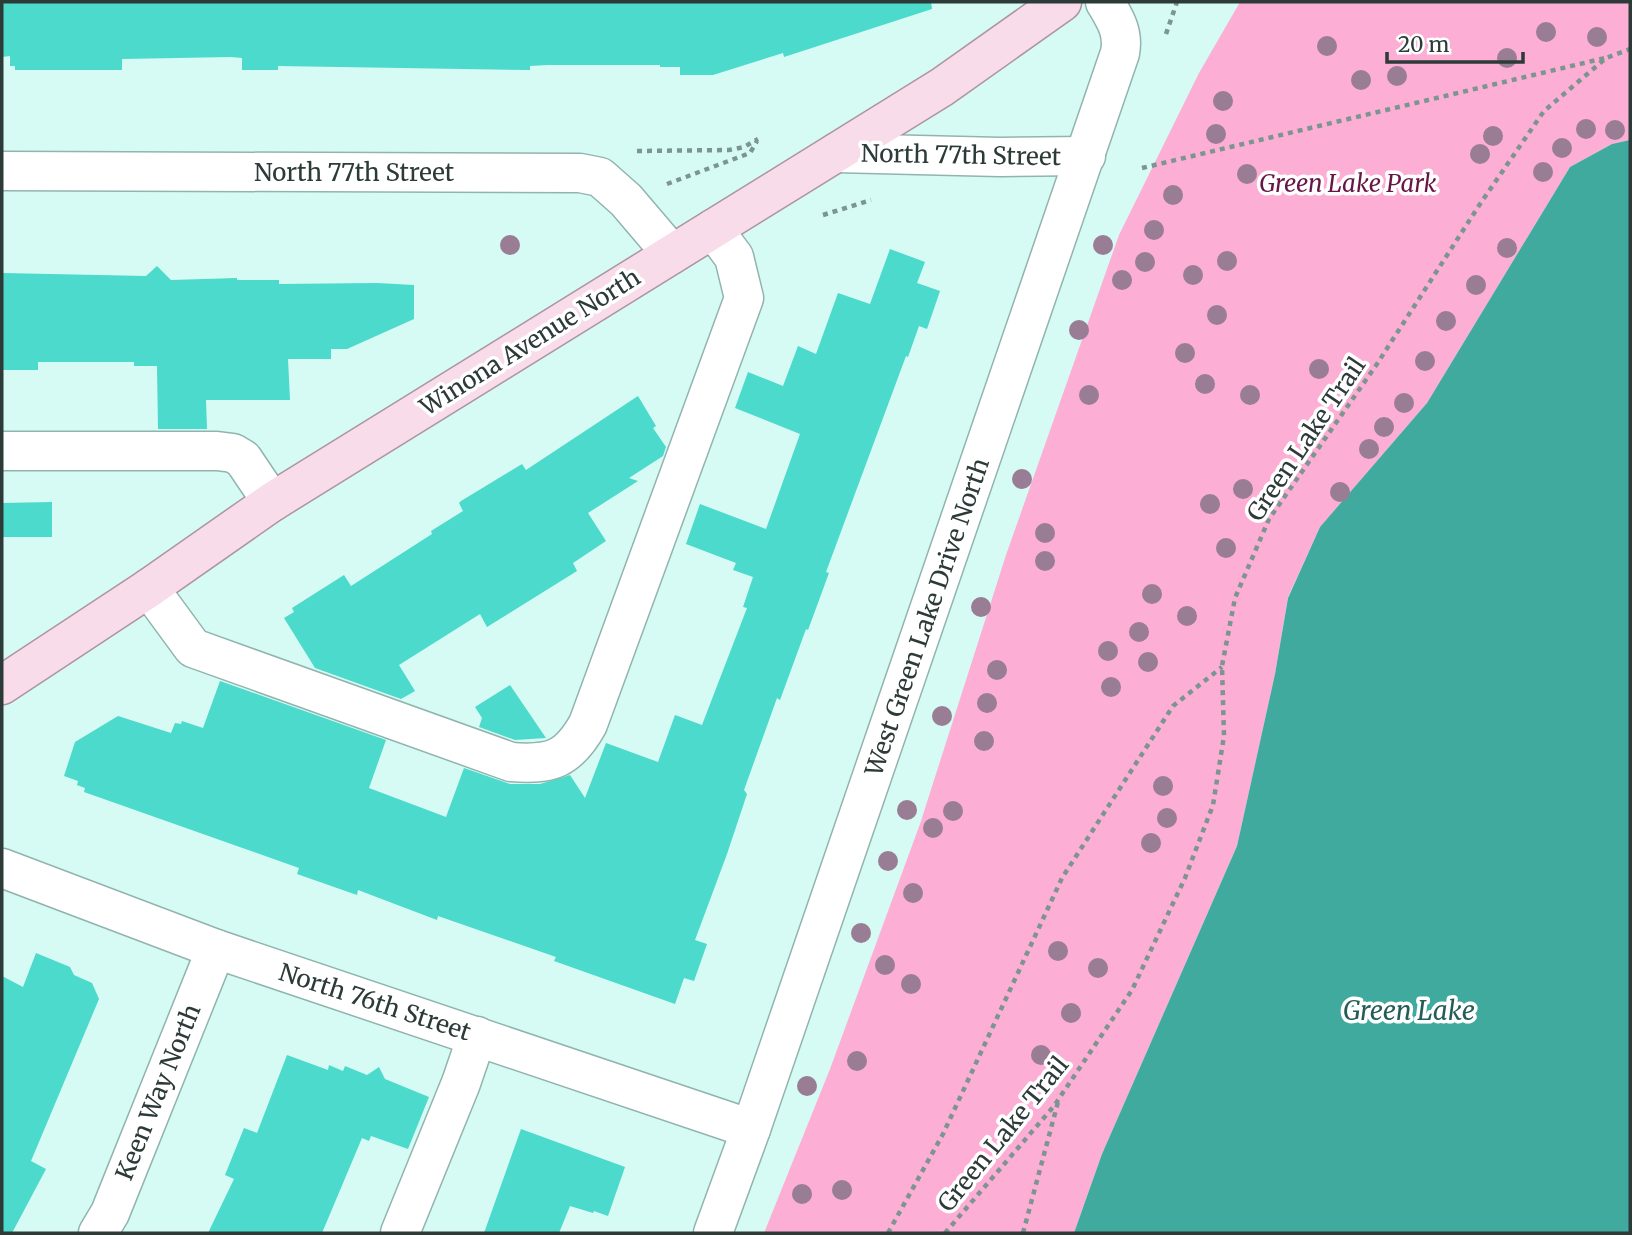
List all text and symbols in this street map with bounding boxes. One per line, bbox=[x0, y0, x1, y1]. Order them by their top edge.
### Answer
scale bar bbox=[1387, 21, 1524, 65]
text: 20 m bbox=[1398, 31, 1450, 58]
street label: North 77th Street bbox=[861, 138, 1062, 172]
street label: North 77th Street bbox=[254, 157, 455, 188]
park label: Green Lake Park bbox=[1259, 168, 1437, 199]
street label: Winona Avenue North bbox=[413, 261, 646, 423]
street label: Green Lake Trail bbox=[1240, 351, 1372, 527]
street label: West Green Lake Drive North bbox=[858, 454, 996, 781]
street label: North 76th Street bbox=[275, 956, 475, 1048]
water label: Green Lake bbox=[1343, 994, 1475, 1027]
street label: Keen Way North bbox=[109, 999, 207, 1185]
street label: Green Lake Trail bbox=[931, 1050, 1075, 1218]

